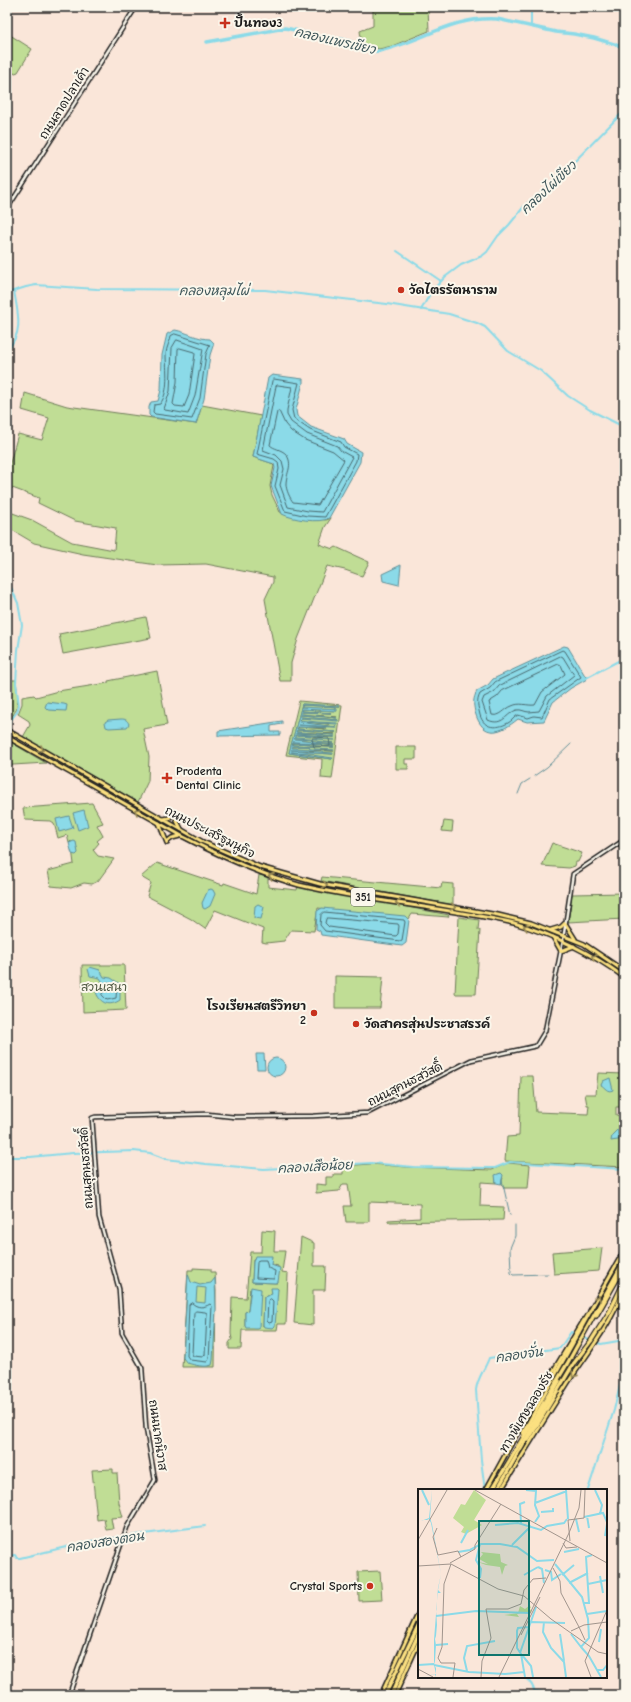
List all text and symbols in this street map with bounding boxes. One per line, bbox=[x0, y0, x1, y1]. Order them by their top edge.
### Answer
place label: ปั้นทอง3 bbox=[234, 13, 283, 30]
marker: ปั้นทอง3 bbox=[219, 17, 231, 29]
water label: คลองแพรเขียว bbox=[293, 23, 379, 57]
street label: ถนนลาดปลาเค้า bbox=[36, 64, 92, 142]
water label: คลองไผ่เขียว bbox=[517, 156, 580, 217]
water label: คลองหลุมไผ่ bbox=[179, 282, 252, 301]
place label: วัดไตรรัตนาราม bbox=[409, 282, 497, 297]
marker: วัดไตรรัตนาราม bbox=[396, 285, 406, 295]
one-way arrow bbox=[37, 745, 44, 752]
place label: Prodenta Dental Clinic bbox=[176, 764, 241, 792]
marker: Prodenta Dental Clinic bbox=[161, 772, 173, 784]
street label: ถนนประเสริฐมนูกิจ bbox=[162, 803, 258, 863]
one-way arrow bbox=[134, 808, 141, 815]
one-way arrow bbox=[268, 872, 275, 881]
one-way arrow bbox=[322, 880, 328, 888]
road number: 351 bbox=[351, 888, 375, 906]
one-way arrow bbox=[395, 899, 401, 907]
one-way arrow bbox=[450, 902, 456, 911]
one-way arrow bbox=[523, 923, 530, 932]
one-way arrow bbox=[591, 954, 598, 961]
park label: สวนเสนา bbox=[81, 980, 127, 994]
place label: โรงเรียนสตรีวิทยา 2 bbox=[206, 998, 306, 1027]
marker: โรงเรียนสตรีวิทยา 2 bbox=[309, 1008, 319, 1018]
place label: วัดสาครสุ่นประชาสรรค์ bbox=[364, 1016, 490, 1033]
marker: วัดสาครสุ่นประชาสรรค์ bbox=[351, 1019, 361, 1029]
street label: ถนนสุคนธสวัสดิ์ bbox=[363, 1055, 446, 1111]
street label: ถนนสุคนธสวัสดิ์ bbox=[72, 1126, 98, 1210]
water label: คลองเสือน้อย bbox=[277, 1156, 354, 1176]
one-way arrow bbox=[593, 1295, 600, 1302]
water label: คลองจั่น bbox=[494, 1339, 545, 1365]
street label: ทางพิเศษฉลองรัช bbox=[496, 1369, 556, 1455]
one-way arrow bbox=[571, 1371, 579, 1378]
street label: ถนนนาคนิวาส bbox=[146, 1399, 170, 1472]
inset map bbox=[418, 1489, 607, 1678]
water label: คลองสองตอน bbox=[65, 1528, 146, 1555]
place label: Crystal Sports bbox=[290, 1579, 362, 1593]
marker: Crystal Sports bbox=[365, 1581, 375, 1591]

